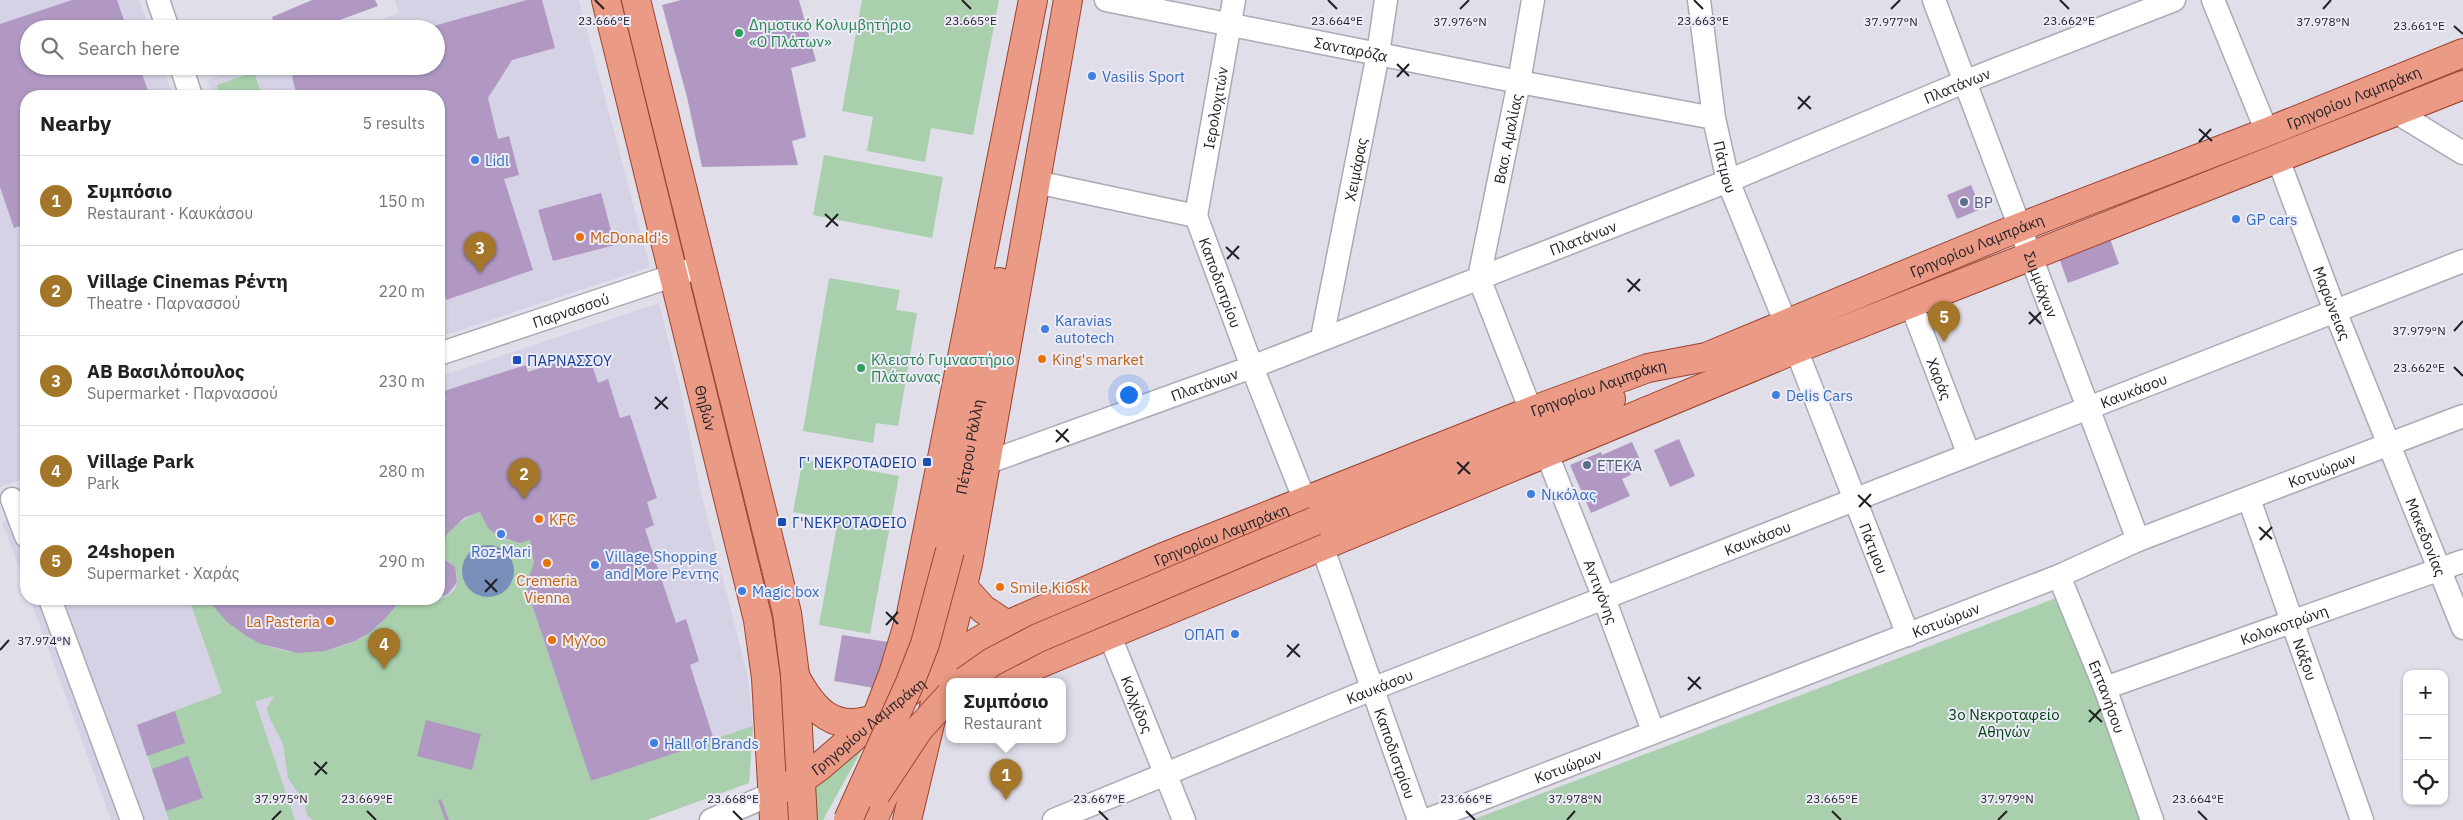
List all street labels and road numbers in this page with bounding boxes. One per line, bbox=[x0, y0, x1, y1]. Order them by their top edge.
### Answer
street label: Σανταρόζα bbox=[1313, 32, 1390, 65]
street label: Γρηγορίου Λαμπράκη bbox=[2284, 62, 2424, 133]
street label: Πλατάνων bbox=[1921, 63, 1993, 107]
street label: Ιερολοχιτών bbox=[1199, 65, 1232, 150]
street label: Βασ. Αμαλίας bbox=[1489, 92, 1526, 186]
street label: Χειμάρας bbox=[1340, 136, 1371, 203]
street label: Πάτμου bbox=[1710, 139, 1741, 196]
street label: Γρηγορίου Λαμπράκη bbox=[1907, 209, 2046, 281]
street label: Πλατάνων bbox=[1547, 216, 1619, 259]
street label: Καποδιστρίου bbox=[1195, 235, 1246, 330]
street label: Συμμάχων bbox=[2020, 249, 2063, 321]
street label: Μαρώνειας bbox=[2310, 264, 2355, 343]
street label: Παρνασσού bbox=[530, 288, 612, 332]
street label: Γρηγορίου Λαμπράκη bbox=[1528, 355, 1668, 420]
street label: Χαράς bbox=[1923, 355, 1956, 402]
street label: Πλατάνων bbox=[1168, 363, 1241, 405]
street label: Καυκάσου bbox=[2097, 369, 2170, 412]
street label: Θηβών bbox=[691, 383, 721, 433]
street label: Πέτρου Ράλλη bbox=[951, 398, 987, 496]
street label: Κοτυώρων bbox=[2285, 448, 2359, 491]
street label: Μακεδονίας bbox=[2402, 495, 2451, 579]
street label: Γρηγορίου Λαμπράκη bbox=[1151, 499, 1291, 569]
street label: Καυκάσου bbox=[1721, 516, 1794, 559]
street label: Πάτμου bbox=[1856, 520, 1893, 576]
street label: Αντιγόνης bbox=[1580, 556, 1622, 627]
street label: Κοτυώρων bbox=[1909, 598, 1983, 641]
street label: Κολοκοτρώνη bbox=[2238, 600, 2331, 649]
street label: Νάξου bbox=[2289, 636, 2322, 683]
street label: Επτανήσου bbox=[2085, 657, 2130, 736]
street label: Καυκάσου bbox=[1343, 664, 1416, 708]
street label: Γρηγορίου Λαμπράκη bbox=[807, 673, 929, 779]
street label: Κολχίδος bbox=[1117, 673, 1157, 736]
street label: Καποδιστρίου bbox=[1371, 705, 1420, 801]
street label: Κοτυώρων bbox=[1531, 744, 1605, 787]

